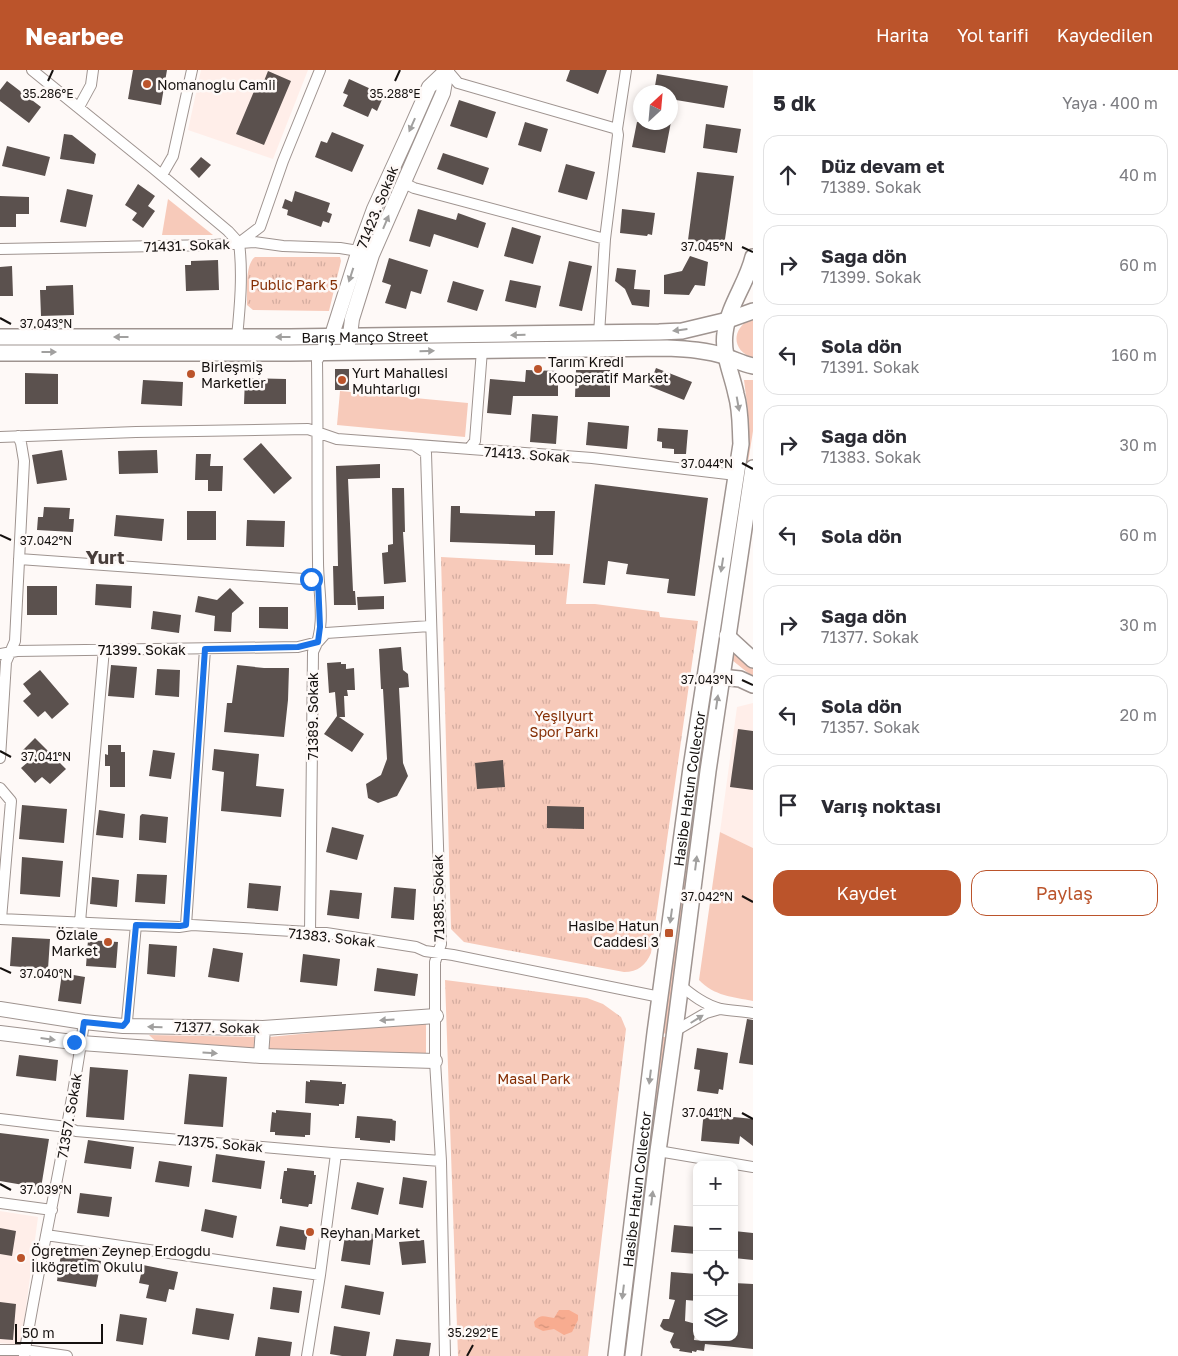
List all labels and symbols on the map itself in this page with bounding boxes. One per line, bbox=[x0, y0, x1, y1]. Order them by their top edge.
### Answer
place label: Nomanoğlu Camii bbox=[157, 76, 276, 93]
marker: Nomanoğlu Camii bbox=[141, 78, 153, 90]
north arrow bbox=[633, 85, 678, 130]
text: 35.286°E bbox=[22, 86, 74, 101]
text: 35.288°E bbox=[369, 86, 421, 101]
one-way arrow bbox=[408, 118, 416, 132]
street label: 71423. Sokak bbox=[353, 163, 401, 251]
one-way arrow bbox=[383, 215, 391, 230]
street label: 71431. Sokak bbox=[144, 235, 231, 255]
text: 37.045°N bbox=[681, 239, 733, 254]
one-way arrow bbox=[347, 268, 355, 283]
park label: Public Park 5 bbox=[250, 276, 338, 293]
text: 37.043°N bbox=[20, 316, 72, 331]
one-way arrow bbox=[672, 326, 688, 334]
street label: Barış Manço Street bbox=[301, 327, 429, 345]
one-way arrow bbox=[510, 331, 526, 339]
one-way arrow bbox=[113, 333, 129, 341]
one-way arrow bbox=[275, 333, 291, 341]
one-way arrow bbox=[419, 347, 435, 355]
one-way arrow bbox=[41, 348, 57, 356]
place label: Tarım Kredi Kooperatif Market bbox=[548, 353, 669, 386]
place label: Birleşmiş Marketler bbox=[201, 358, 266, 391]
marker: Tarım Kredi Kooperatif Market bbox=[532, 363, 544, 375]
place label: Yurt Mahallesi Muhtarlığı bbox=[352, 364, 448, 397]
marker: Birleşmiş Marketler bbox=[185, 368, 197, 380]
marker: Yurt Mahallesi Muhtarlığı bbox=[336, 374, 348, 386]
one-way arrow bbox=[735, 397, 743, 413]
street label: 71413. Sokak bbox=[483, 443, 571, 465]
text: 37.044°N bbox=[681, 456, 733, 471]
text: 37.042°N bbox=[20, 533, 72, 548]
district label: Yurt bbox=[85, 545, 125, 568]
one-way arrow bbox=[718, 557, 726, 573]
route start bbox=[300, 568, 323, 591]
street label: 71399. Sokak bbox=[98, 641, 186, 658]
street label: 71389. Sokak bbox=[304, 672, 321, 760]
text: 37.043°N bbox=[681, 672, 733, 687]
one-way arrow bbox=[713, 694, 721, 710]
park label: Yeşilyurt Spor Parkı bbox=[530, 707, 599, 740]
street label: Hasibe Hatun Collector bbox=[669, 709, 708, 867]
text: 37.041°N bbox=[21, 749, 71, 764]
street label: 71385. Sokak bbox=[429, 854, 447, 942]
one-way arrow bbox=[692, 855, 700, 871]
text: 37.042°N bbox=[681, 889, 733, 904]
one-way arrow bbox=[667, 909, 675, 925]
place label: Hasibe Hatun Caddesi 3 bbox=[568, 917, 659, 950]
street label: 71383. Sokak bbox=[287, 924, 377, 950]
place label: Özlale Market bbox=[51, 926, 98, 959]
marker: Hasibe Hatun Caddesi 3 bbox=[663, 927, 675, 939]
marker: Özlale Market bbox=[102, 936, 114, 948]
text: 37.040°N bbox=[20, 966, 72, 981]
one-way arrow bbox=[691, 1014, 704, 1023]
one-way arrow bbox=[379, 1016, 395, 1024]
street label: 71377. Sokak bbox=[174, 1018, 260, 1036]
one-way arrow bbox=[147, 1022, 163, 1030]
route end bbox=[63, 1031, 86, 1054]
one-way arrow bbox=[41, 1035, 57, 1043]
one-way arrow bbox=[203, 1049, 219, 1057]
park label: Masal Park bbox=[497, 1070, 571, 1087]
one-way arrow bbox=[646, 1070, 654, 1086]
street label: 71357. Sokak bbox=[53, 1072, 85, 1160]
text: 37.041°N bbox=[682, 1105, 732, 1120]
street label: Hasibe Hatun Collector bbox=[618, 1110, 654, 1268]
street label: 71375. Sokak bbox=[176, 1131, 264, 1155]
text: 37.039°N bbox=[20, 1182, 72, 1197]
one-way arrow bbox=[648, 1190, 656, 1206]
place label: Reyhan Market bbox=[320, 1224, 420, 1241]
marker: Reyhan Market bbox=[304, 1226, 316, 1238]
place label: Öğretmen Zeynep Erdoğdu İlköğretim Okulu bbox=[31, 1242, 211, 1275]
marker: Öğretmen Zeynep Erdoğdu İlköğretim Okulu bbox=[15, 1252, 27, 1264]
one-way arrow bbox=[619, 1284, 627, 1300]
scale bar bbox=[15, 1321, 102, 1344]
text: 35.292°E bbox=[448, 1325, 498, 1340]

